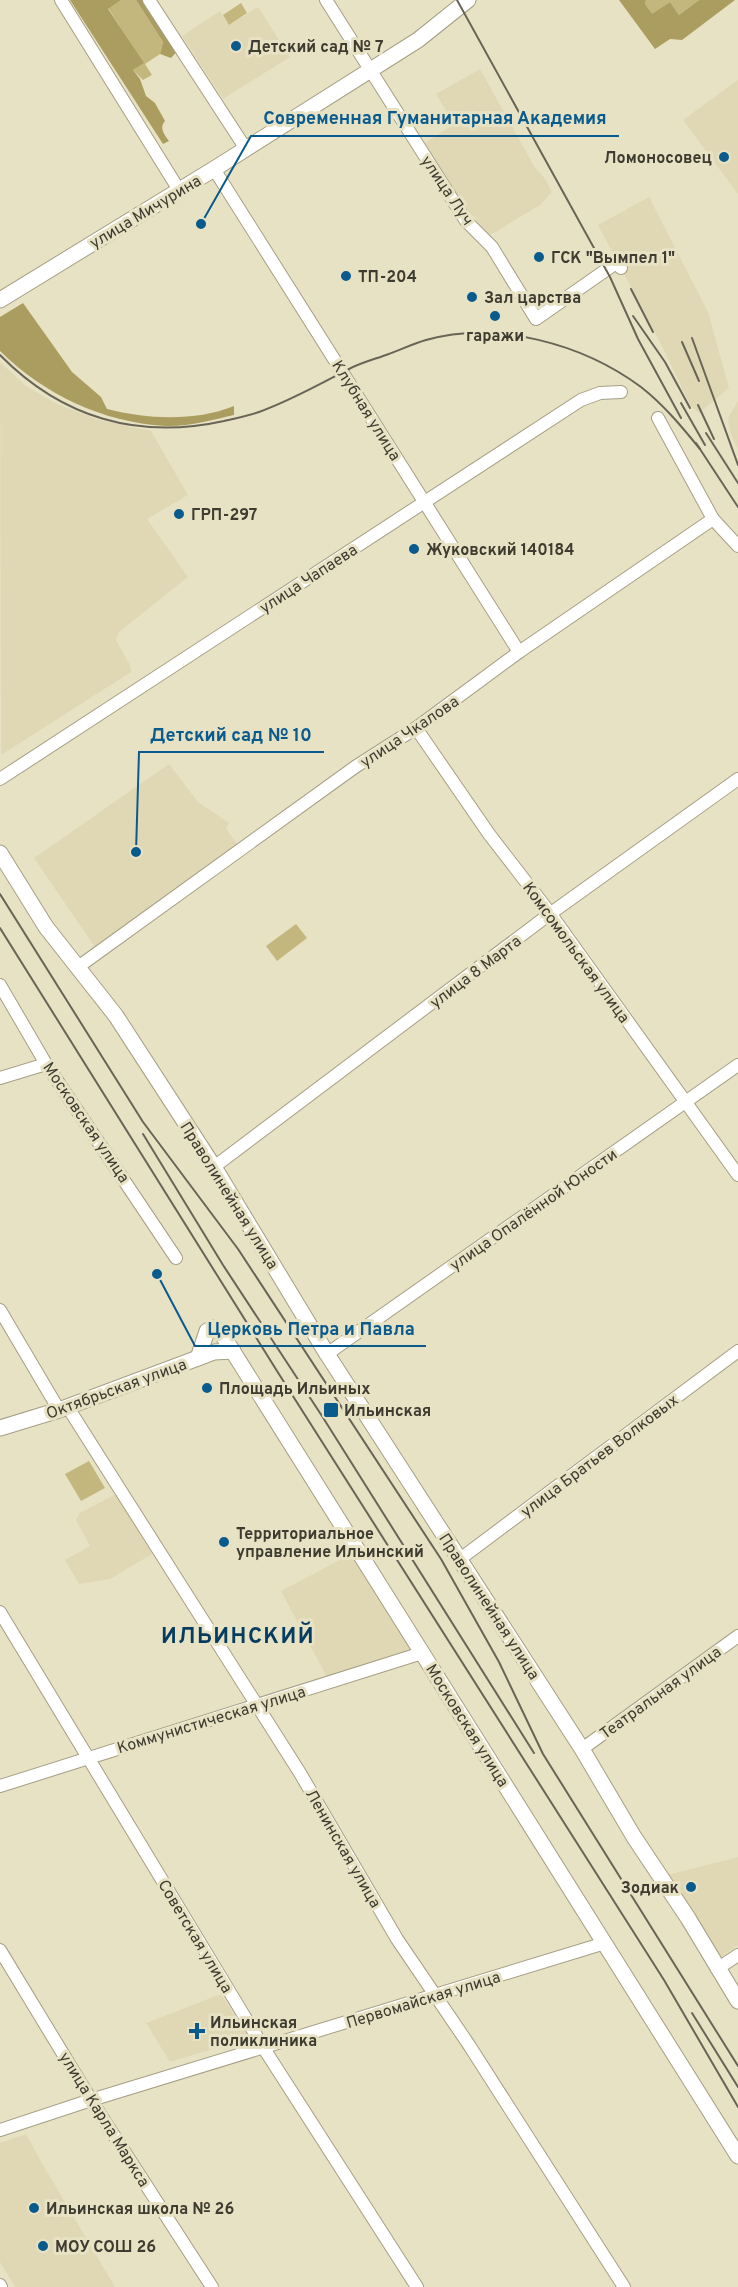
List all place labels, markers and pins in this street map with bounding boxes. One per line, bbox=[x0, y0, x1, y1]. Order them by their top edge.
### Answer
place label: Детский сад № 7 bbox=[248, 38, 384, 58]
marker: Детский сад № 7 bbox=[229, 39, 243, 53]
callout: Современная Гуманитарная Академия bbox=[251, 100, 619, 136]
place label: Ломоносовец bbox=[604, 149, 712, 169]
marker: Ломоносовец bbox=[717, 150, 731, 164]
place label: ГСК "Вымпел 1" bbox=[551, 249, 675, 269]
marker: ГСК "Вымпел 1" bbox=[532, 250, 546, 264]
place label: ТП-204 bbox=[358, 268, 417, 288]
marker: ТП-204 bbox=[339, 269, 353, 283]
place label: Зал царства bbox=[484, 289, 581, 309]
marker: Зал царства bbox=[465, 290, 479, 304]
marker: гаражи bbox=[488, 309, 502, 323]
place label: гаражи bbox=[466, 327, 524, 347]
place label: ГРП-297 bbox=[191, 506, 257, 526]
marker: ГРП-297 bbox=[172, 507, 186, 521]
place label: Жуковский 140184 bbox=[426, 541, 575, 561]
marker: Жуковский 140184 bbox=[407, 542, 421, 556]
callout: Детский сад № 10 bbox=[139, 716, 324, 752]
callout: Церковь Петра и Павла bbox=[195, 1310, 426, 1346]
place label: Площадь Ильиных bbox=[219, 1380, 370, 1400]
marker: Площадь Ильиных bbox=[200, 1381, 214, 1395]
marker: Ильинская bbox=[322, 1401, 340, 1419]
place label: Ильинская bbox=[344, 1402, 431, 1422]
place label: Территориальное управление Ильинский bbox=[236, 1525, 424, 1563]
marker: Территориальное управление Ильинский bbox=[217, 1535, 231, 1549]
place label: Зодиак bbox=[621, 1879, 679, 1899]
marker: Зодиак bbox=[684, 1880, 698, 1894]
place label: Ильинская поликлиника bbox=[210, 2014, 317, 2052]
marker: Ильинская поликлиника bbox=[188, 2022, 206, 2040]
place label: Ильинская школа № 26 bbox=[46, 2200, 234, 2220]
marker: Ильинская школа № 26 bbox=[27, 2201, 41, 2215]
place label: МОУ СОШ 26 bbox=[55, 2238, 156, 2258]
marker: МОУ СОШ 26 bbox=[36, 2239, 50, 2253]

